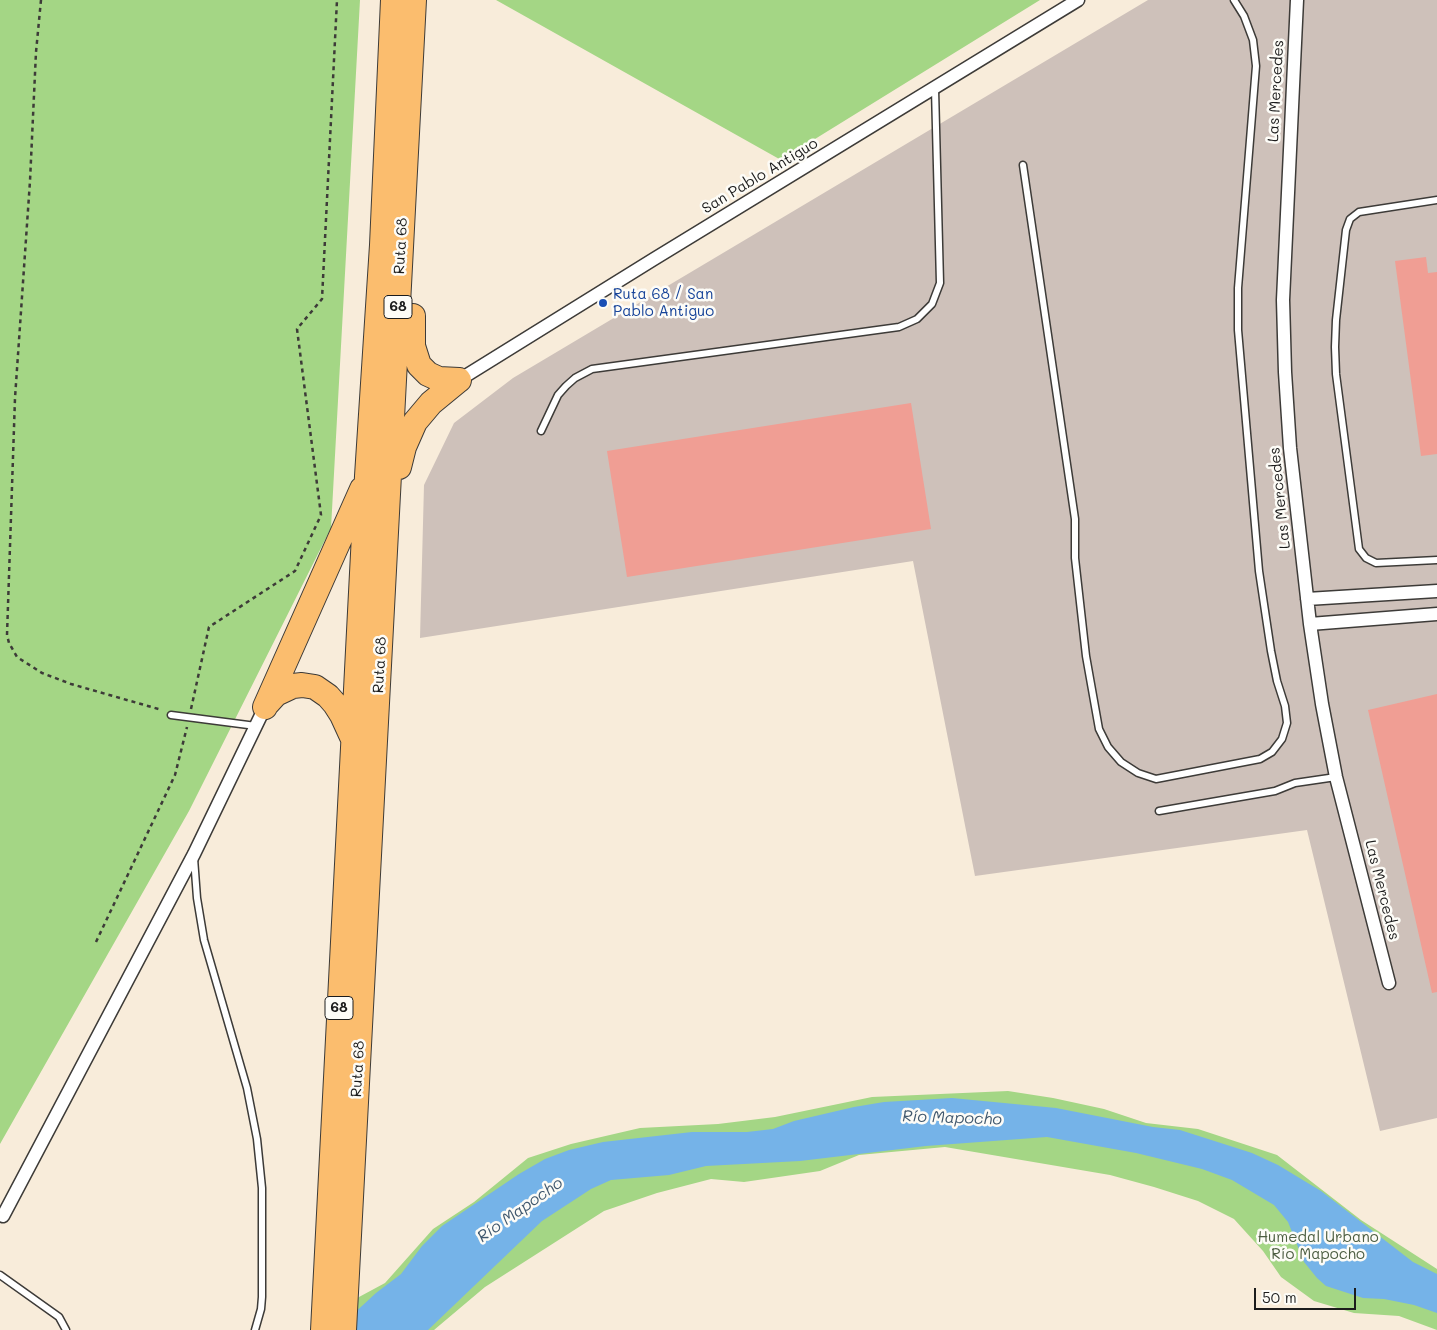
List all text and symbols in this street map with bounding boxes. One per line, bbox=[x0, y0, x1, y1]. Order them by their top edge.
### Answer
street label: Las Mercedes bbox=[1264, 39, 1288, 143]
street label: San Pablo Antiguo bbox=[699, 134, 821, 218]
street label: Ruta 68 bbox=[391, 217, 411, 275]
place label: Ruta 68 / San Pablo Antiguo bbox=[613, 285, 714, 320]
road number: 68 bbox=[384, 296, 412, 318]
marker: Ruta 68 / San Pablo Antiguo bbox=[597, 297, 609, 309]
street label: Las Mercedes bbox=[1266, 446, 1294, 550]
street label: Ruta 68 bbox=[370, 636, 390, 694]
street label: Las Mercedes bbox=[1361, 838, 1403, 942]
road number: 68 bbox=[325, 996, 353, 1020]
street label: Ruta 68 bbox=[348, 1040, 368, 1098]
water label: Río Mapocho bbox=[902, 1107, 1002, 1129]
water label: Río Mapocho bbox=[474, 1173, 566, 1247]
park label: Humedal Urbano Río Mapocho bbox=[1257, 1228, 1379, 1263]
scale bar bbox=[1257, 1278, 1360, 1310]
text: 50 m bbox=[1262, 1287, 1297, 1307]

